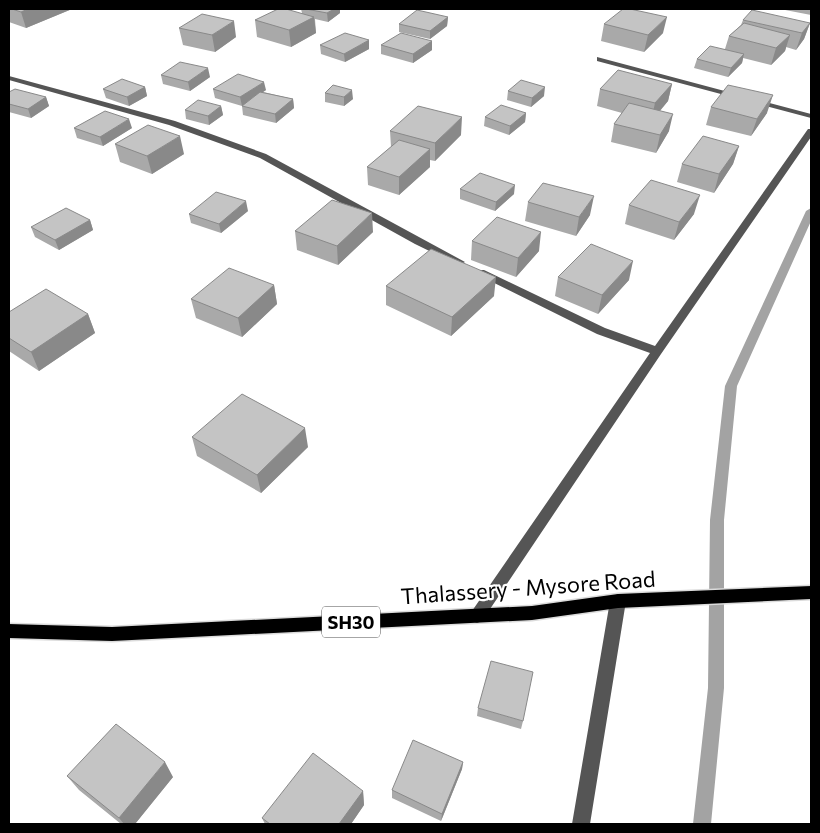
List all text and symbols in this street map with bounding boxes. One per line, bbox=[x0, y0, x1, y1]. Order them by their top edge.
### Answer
street label: Thalassery - Mysore Road bbox=[400, 565, 656, 609]
road number: SH30 bbox=[322, 606, 380, 638]

